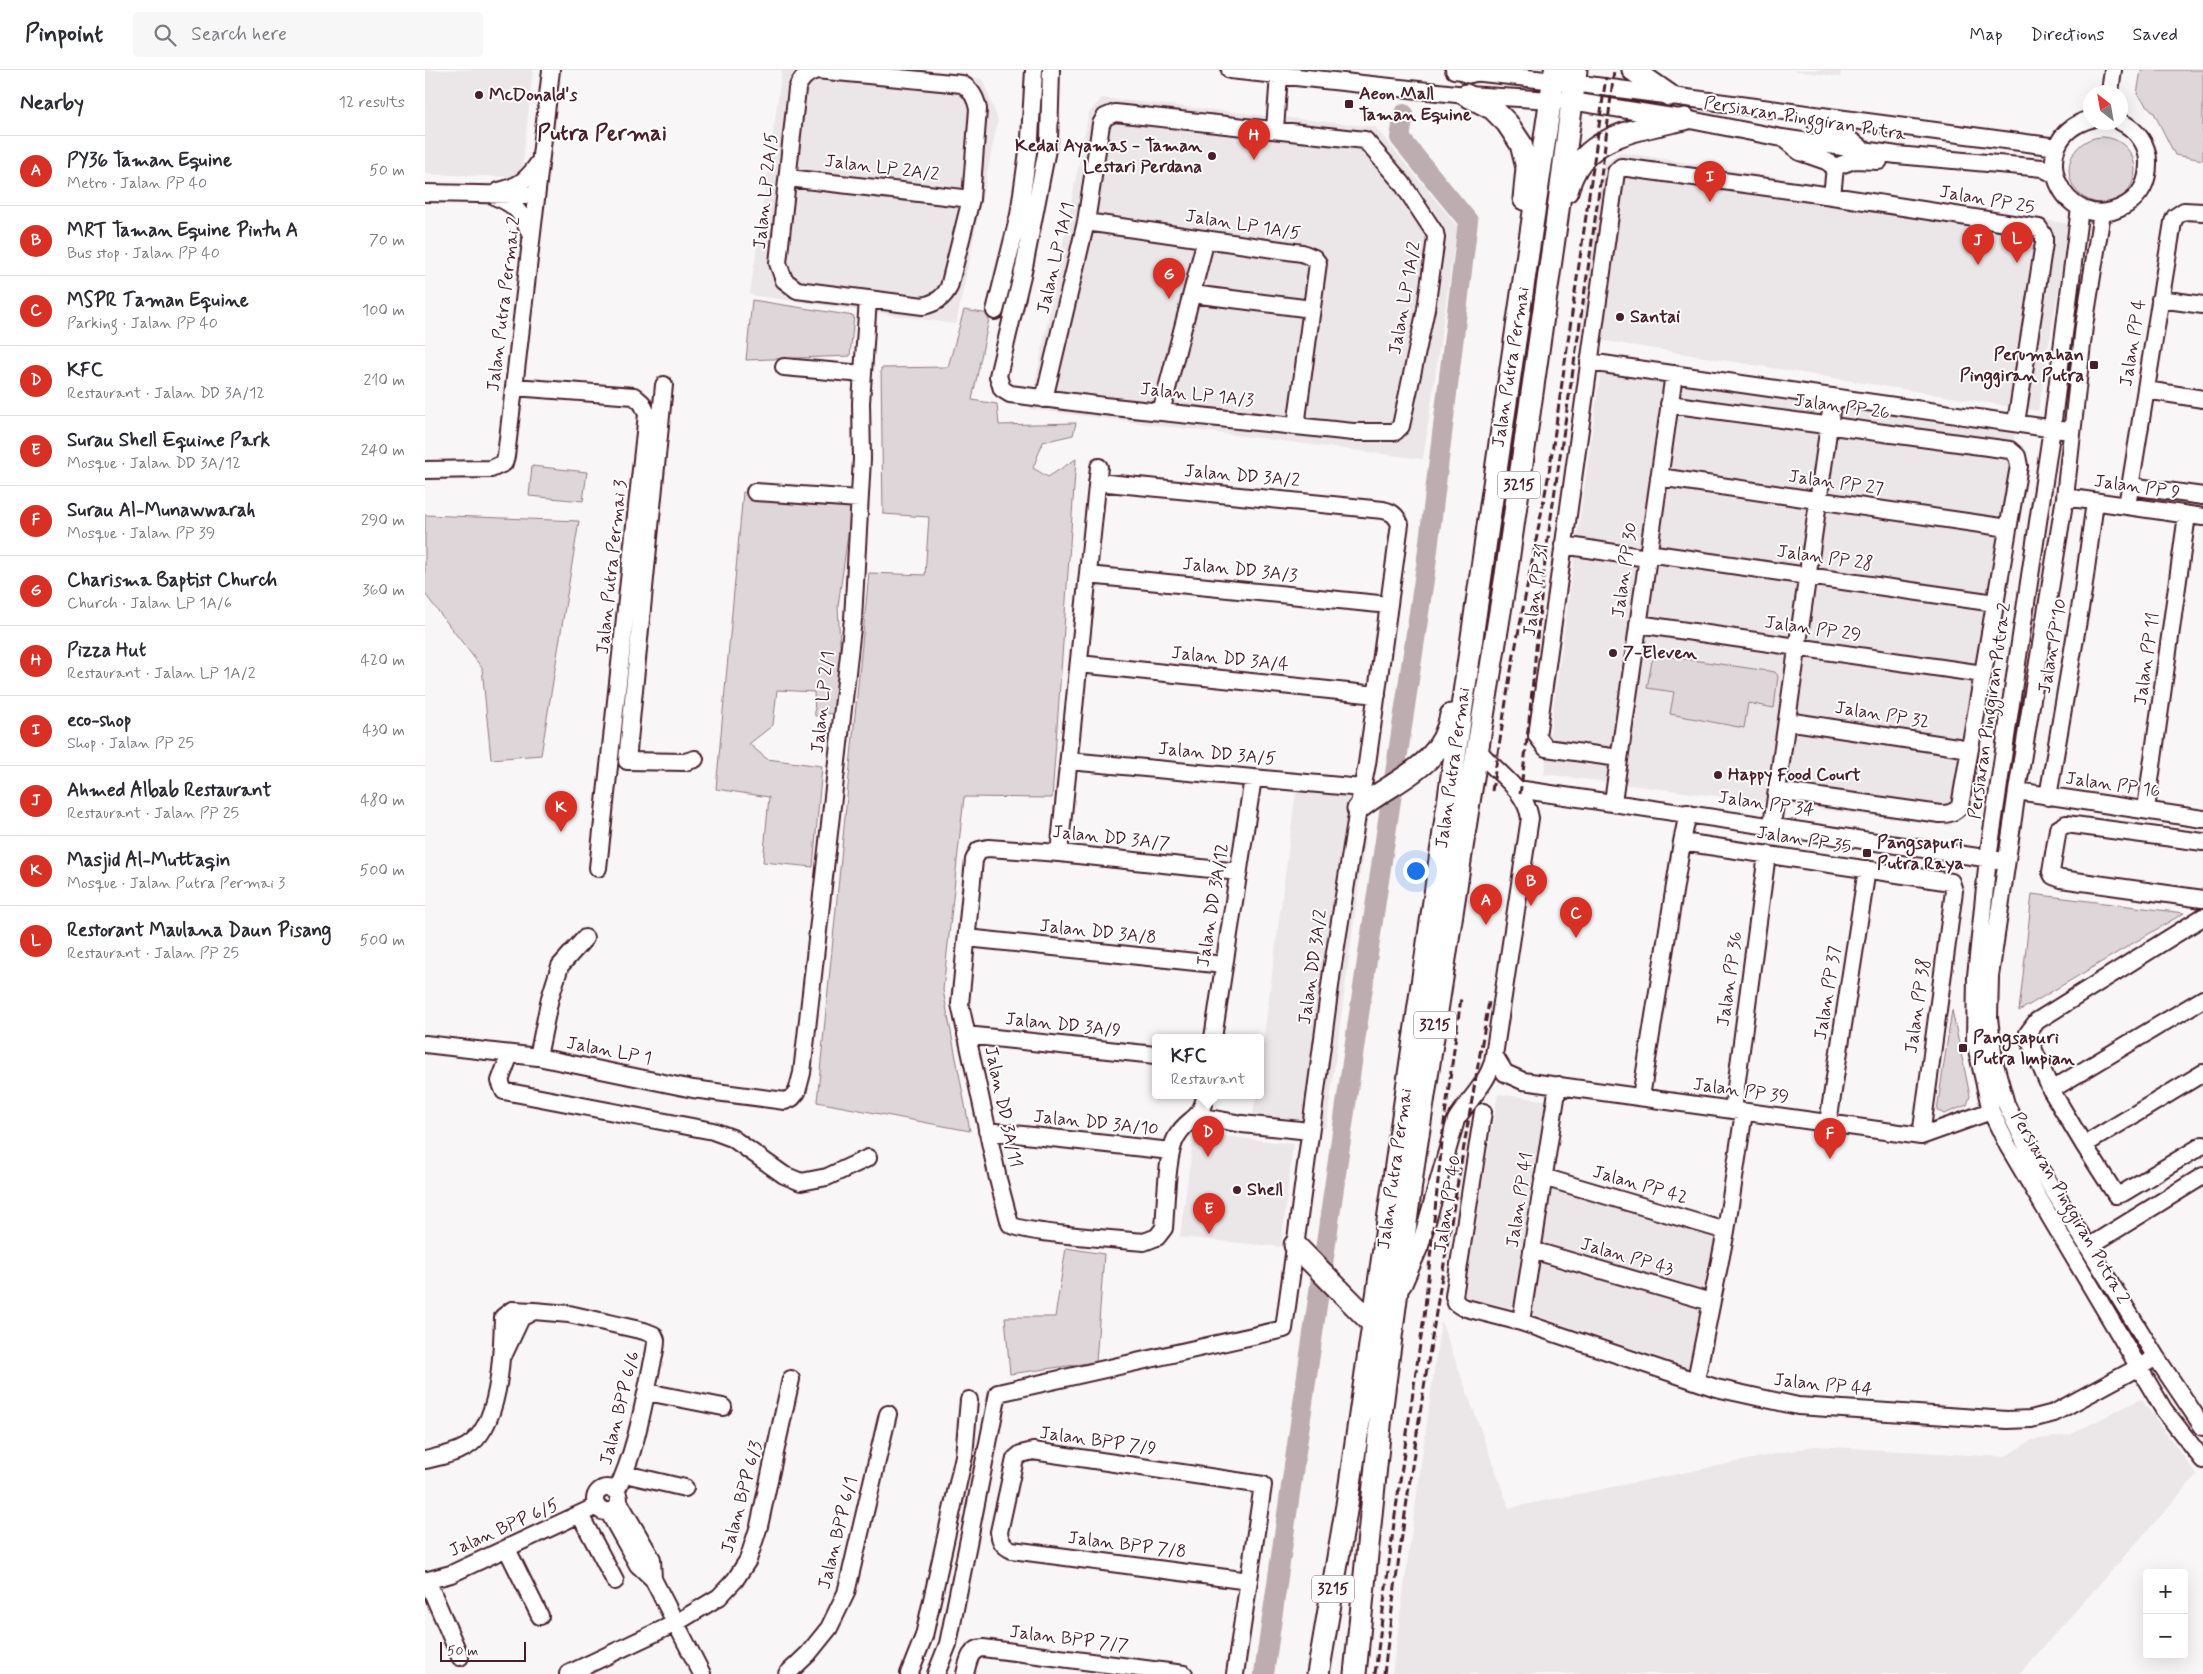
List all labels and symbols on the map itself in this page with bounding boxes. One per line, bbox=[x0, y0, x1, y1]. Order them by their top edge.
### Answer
place label: Aeon Mall Taman Equine bbox=[1359, 82, 1472, 127]
place label: McDonald's bbox=[489, 83, 577, 107]
north arrow bbox=[2083, 85, 2128, 130]
marker: McDonald's bbox=[473, 89, 485, 101]
street label: Persiaran Pinggiran Putra bbox=[1702, 91, 1908, 149]
marker: Aeon Mall Taman Equine bbox=[1343, 98, 1355, 110]
pin: H bbox=[1238, 119, 1270, 160]
district label: Putra Permai bbox=[537, 120, 667, 148]
street label: Jalan LP 2A/5 bbox=[748, 131, 784, 251]
place label: Kedai Ayamas - Taman Lestari Perdana bbox=[1015, 134, 1203, 179]
street label: Jalan LP 2A/2 bbox=[823, 149, 941, 187]
marker: Kedai Ayamas - Taman Lestari Perdana bbox=[1206, 150, 1218, 162]
pin: I bbox=[1694, 161, 1726, 202]
street label: Jalan PP 25 bbox=[1938, 180, 2036, 220]
street label: Jalan LP 1A/1 bbox=[1032, 200, 1080, 316]
street label: Jalan LP 1A/5 bbox=[1184, 204, 1303, 246]
street label: Jalan Putra Permai 2 bbox=[481, 215, 527, 393]
pin: L bbox=[2001, 222, 2033, 263]
pin: J bbox=[1962, 224, 1994, 265]
street label: Jalan LP 1A/2 bbox=[1383, 239, 1427, 356]
pin: G bbox=[1153, 258, 1185, 299]
street label: Jalan Putra Permai bbox=[1486, 285, 1536, 449]
street label: Jalan PP 4 bbox=[2114, 298, 2152, 388]
place label: Santai bbox=[1630, 305, 1680, 329]
marker: Santai bbox=[1614, 311, 1626, 323]
place label: Perumahan Pinggiran Putra bbox=[1960, 343, 2084, 390]
marker: Perumahan Pinggiran Putra bbox=[2088, 359, 2100, 371]
street label: Jalan LP 1A/3 bbox=[1139, 377, 1255, 413]
street label: Jalan PP 26 bbox=[1793, 388, 1891, 426]
street label: Jalan DD 3A/2 bbox=[1183, 459, 1301, 493]
street label: Jalan PP 27 bbox=[1787, 464, 1885, 502]
street label: Jalan PP 9 bbox=[2092, 469, 2182, 505]
road number: 3215 bbox=[1498, 472, 1540, 498]
street label: Jalan Putra Permai 3 bbox=[591, 479, 633, 655]
street label: Jalan PP 30 bbox=[1606, 521, 1644, 619]
street label: Jalan PP 28 bbox=[1776, 539, 1874, 577]
street label: Jalan PP 31 bbox=[1518, 542, 1554, 638]
street label: Jalan DD 3A/3 bbox=[1181, 552, 1299, 588]
street label: Jalan PP 10 bbox=[2033, 597, 2073, 695]
street label: Persiaran Pinggiran Putra 2 bbox=[1963, 601, 2019, 821]
street label: Jalan PP 29 bbox=[1763, 610, 1863, 648]
street label: Jalan PP 11 bbox=[2129, 611, 2165, 707]
street label: Jalan DD 3A/4 bbox=[1170, 641, 1290, 677]
place label: 7-Eleven bbox=[1623, 641, 1698, 665]
marker: 7-Eleven bbox=[1607, 647, 1619, 659]
street label: Jalan LP 2/1 bbox=[806, 650, 840, 754]
street label: Jalan Putra Permai bbox=[1430, 686, 1476, 850]
street label: Jalan PP 32 bbox=[1833, 696, 1931, 734]
street label: Jalan DD 3A/5 bbox=[1157, 737, 1277, 771]
place label: Happy Food Court bbox=[1728, 763, 1861, 787]
street label: Jalan PP 16 bbox=[2064, 766, 2162, 804]
marker: Happy Food Court bbox=[1712, 769, 1724, 781]
street label: Jalan PP 34 bbox=[1716, 785, 1816, 823]
pin: K bbox=[545, 791, 577, 832]
street label: Jalan DD 3A/7 bbox=[1051, 820, 1171, 856]
street label: Jalan PP 35 bbox=[1755, 821, 1853, 859]
place label: Pangsapuri Putra Raya bbox=[1877, 831, 1964, 876]
street label: Jalan DD 3A/12 bbox=[1191, 841, 1235, 969]
marker: Pangsapuri Putra Raya bbox=[1861, 847, 1873, 859]
your location bbox=[1403, 858, 1429, 884]
pin: B bbox=[1515, 865, 1547, 906]
pin: A bbox=[1470, 884, 1502, 925]
pin: C bbox=[1560, 897, 1592, 938]
street label: Jalan DD 3A/2 bbox=[1293, 908, 1333, 1026]
street label: Jalan DD 3A/8 bbox=[1038, 914, 1158, 950]
street label: Jalan PP 36 bbox=[1711, 930, 1749, 1028]
street label: Jalan PP 37 bbox=[1809, 944, 1847, 1042]
street label: Jalan PP 38 bbox=[1899, 957, 1937, 1055]
street label: Jalan DD 3A/9 bbox=[1004, 1007, 1122, 1043]
road number: 3215 bbox=[1414, 1012, 1456, 1038]
place label: Pangsapuri Putra Impian bbox=[1973, 1026, 2075, 1071]
street label: Jalan LP 1 bbox=[564, 1031, 654, 1071]
marker: Pangsapuri Putra Impian bbox=[1957, 1042, 1969, 1054]
street label: Jalan DD 3A/11 bbox=[978, 1044, 1028, 1170]
street label: Jalan PP 39 bbox=[1692, 1072, 1790, 1110]
street label: Jalan Putra Permai bbox=[1372, 1087, 1418, 1251]
street label: Jalan DD 3A/10 bbox=[1032, 1104, 1160, 1142]
street label: Persiaran Pinggiran Putra 2 bbox=[2003, 1107, 2135, 1310]
pin: D bbox=[1192, 1116, 1224, 1157]
pin: F bbox=[1814, 1118, 1846, 1159]
street label: Jalan PP 41 bbox=[1501, 1151, 1539, 1249]
street label: Jalan PP 40 bbox=[1428, 1153, 1468, 1255]
street label: Jalan PP 42 bbox=[1590, 1160, 1690, 1210]
place label: Shell bbox=[1247, 1178, 1283, 1202]
marker: Shell bbox=[1231, 1184, 1243, 1196]
pin: E bbox=[1193, 1193, 1225, 1234]
street label: Jalan PP 43 bbox=[1578, 1232, 1677, 1282]
street label: Jalan BPP 6/6 bbox=[594, 1349, 646, 1467]
street label: Jalan PP 44 bbox=[1772, 1368, 1874, 1402]
street label: Jalan BPP 7/9 bbox=[1038, 1421, 1158, 1461]
street label: Jalan BPP 6/3 bbox=[715, 1438, 769, 1556]
street label: Jalan BPP 6/1 bbox=[812, 1474, 864, 1592]
street label: Jalan BPP 6/5 bbox=[445, 1493, 563, 1563]
street label: Jalan BPP 7/8 bbox=[1066, 1526, 1188, 1564]
road number: 3215 bbox=[1312, 1576, 1354, 1602]
street label: Jalan BPP 7/7 bbox=[1008, 1620, 1130, 1658]
scale bar bbox=[440, 1639, 526, 1662]

